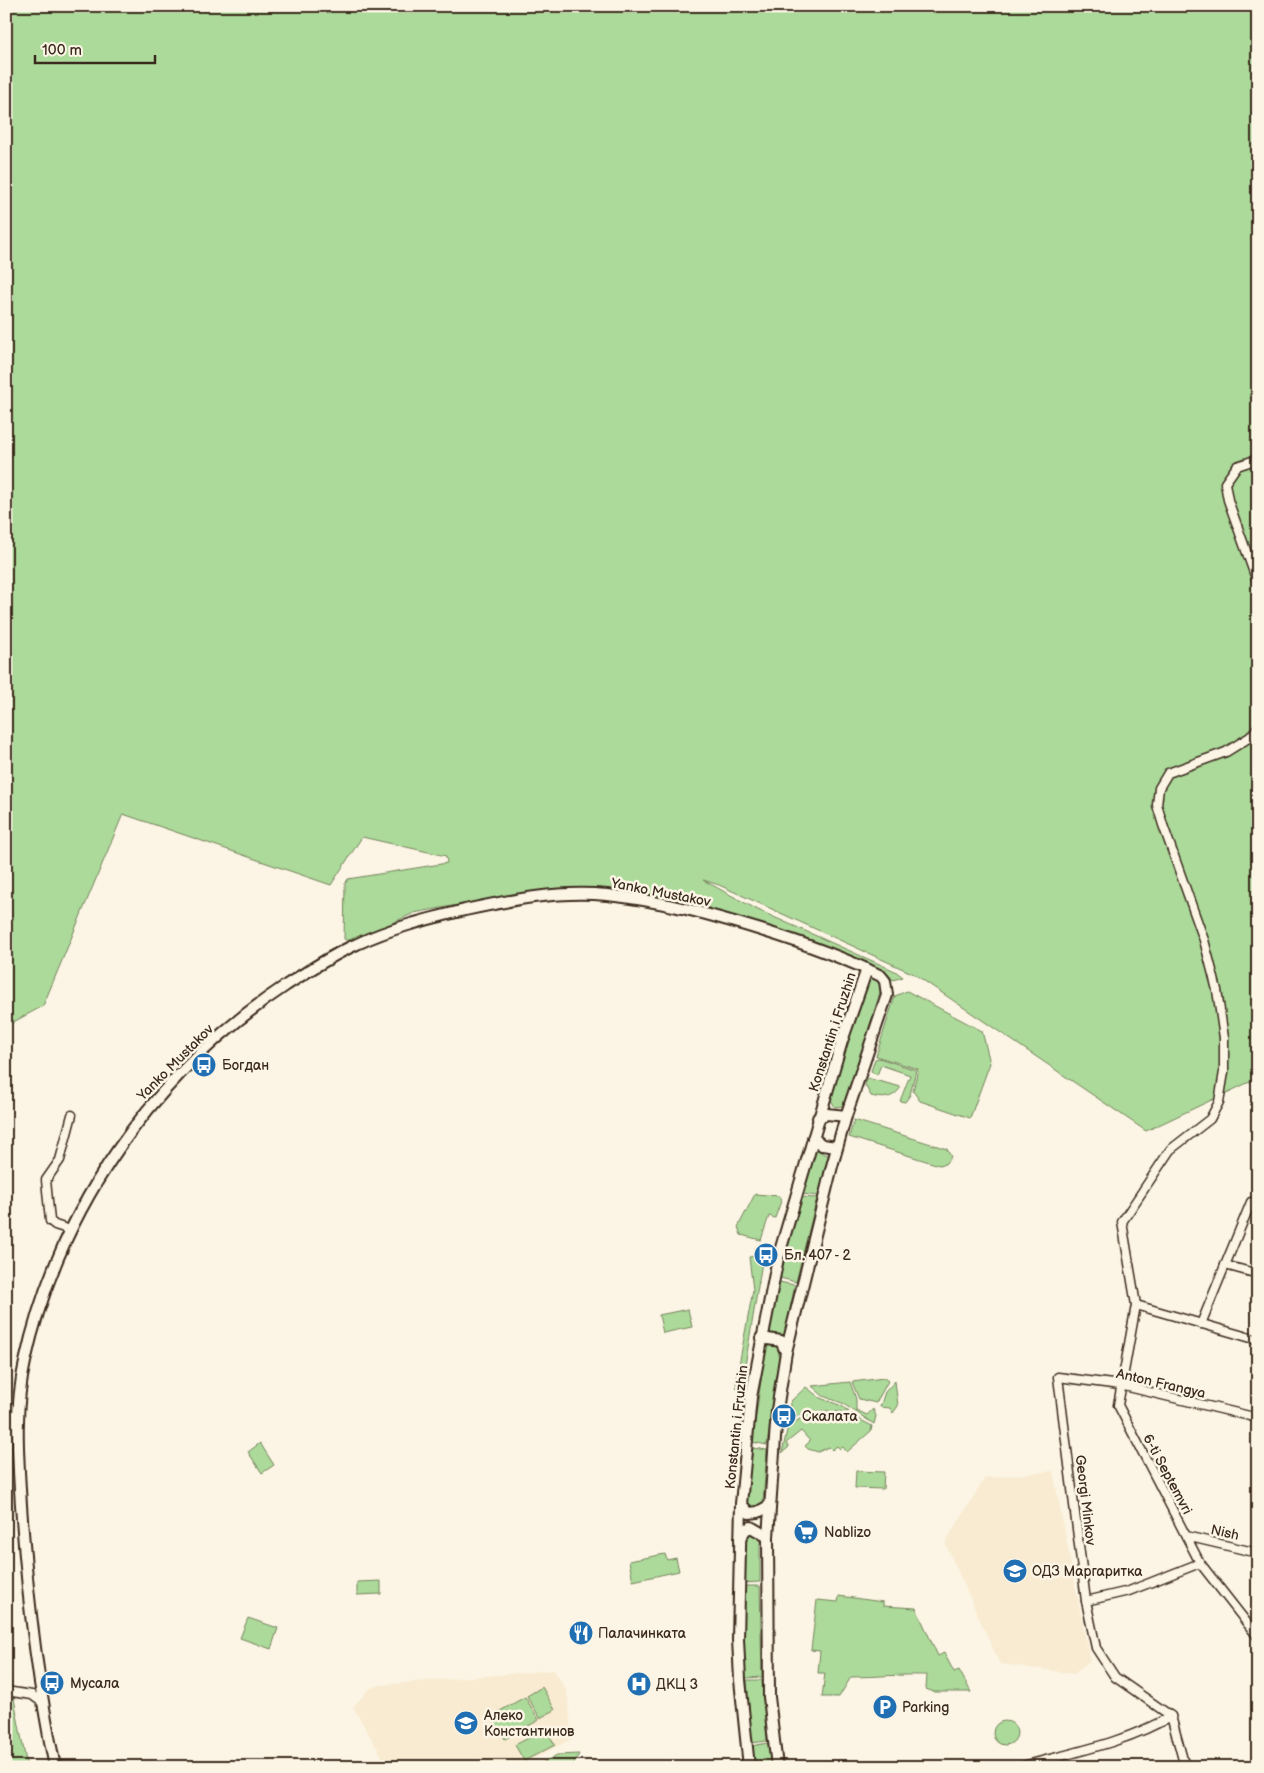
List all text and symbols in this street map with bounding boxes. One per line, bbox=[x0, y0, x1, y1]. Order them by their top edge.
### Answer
scale bar bbox=[35, 32, 155, 64]
text: 100 m bbox=[42, 41, 82, 60]
street label: Yanko Mustakov bbox=[609, 874, 712, 911]
street label: Konstantin i Fruzhin bbox=[805, 970, 860, 1094]
street label: Yanko Mustakov bbox=[133, 1020, 217, 1105]
bus stop icon: Богдан bbox=[191, 1052, 217, 1078]
place label: Богдан bbox=[222, 1057, 269, 1074]
bus stop icon: Бл. 407 - 2 bbox=[753, 1242, 779, 1268]
place label: Бл. 407 - 2 bbox=[784, 1247, 852, 1264]
street label: Konstantin i Fruzhin bbox=[722, 1364, 751, 1490]
street label: Anton Frangya bbox=[1115, 1365, 1207, 1402]
bus stop icon: Скалата bbox=[771, 1403, 797, 1429]
place label: Скалата bbox=[802, 1408, 858, 1425]
street label: 6-ti Septemvri bbox=[1139, 1431, 1196, 1517]
street label: Georgi Minkov bbox=[1072, 1454, 1100, 1547]
supermarket icon: Nablizo bbox=[793, 1519, 819, 1545]
street label: Nish bbox=[1209, 1521, 1241, 1544]
place label: Nablizo bbox=[824, 1524, 871, 1541]
school or university icon: ОДЗ Маргаритка bbox=[1002, 1558, 1028, 1584]
place label: ОДЗ Маргаритка bbox=[1032, 1563, 1143, 1580]
restaurant icon: Палачинката bbox=[568, 1620, 594, 1646]
place label: Палачинката bbox=[598, 1625, 687, 1642]
bus stop icon: Мусала bbox=[39, 1670, 65, 1696]
hospital icon: ДКЦ 3 bbox=[626, 1671, 652, 1697]
place label: Мусала bbox=[70, 1675, 120, 1692]
place label: ДКЦ 3 bbox=[656, 1676, 698, 1693]
parking icon: Parking bbox=[872, 1694, 898, 1720]
place label: Parking bbox=[902, 1699, 949, 1716]
place label: Алеко Константинов bbox=[483, 1707, 575, 1740]
school or university icon: Алеко Константинов bbox=[453, 1710, 479, 1736]

